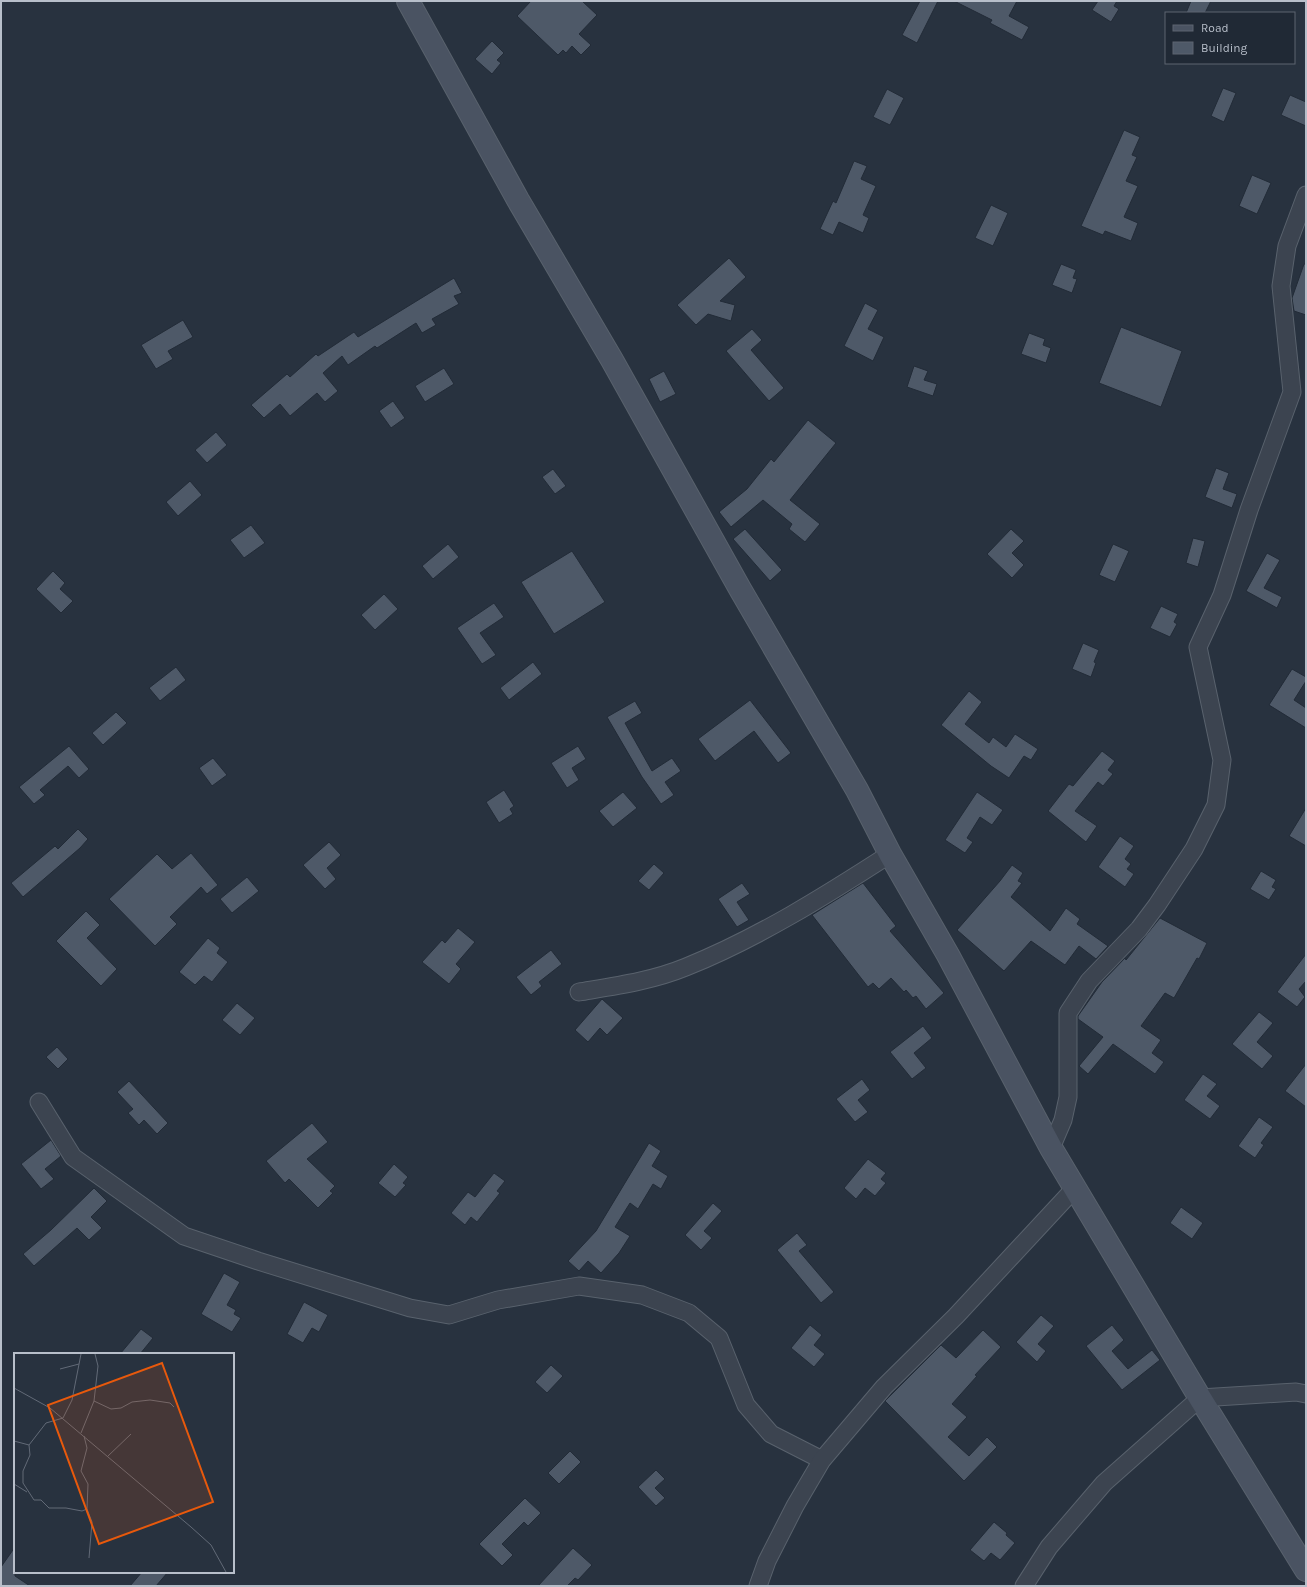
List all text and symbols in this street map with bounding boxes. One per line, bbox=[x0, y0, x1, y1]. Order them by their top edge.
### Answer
legend bbox=[1165, 12, 1295, 64]
text: Road bbox=[1201, 21, 1229, 35]
text: Building bbox=[1201, 41, 1248, 55]
inset map bbox=[14, 1353, 234, 1573]

